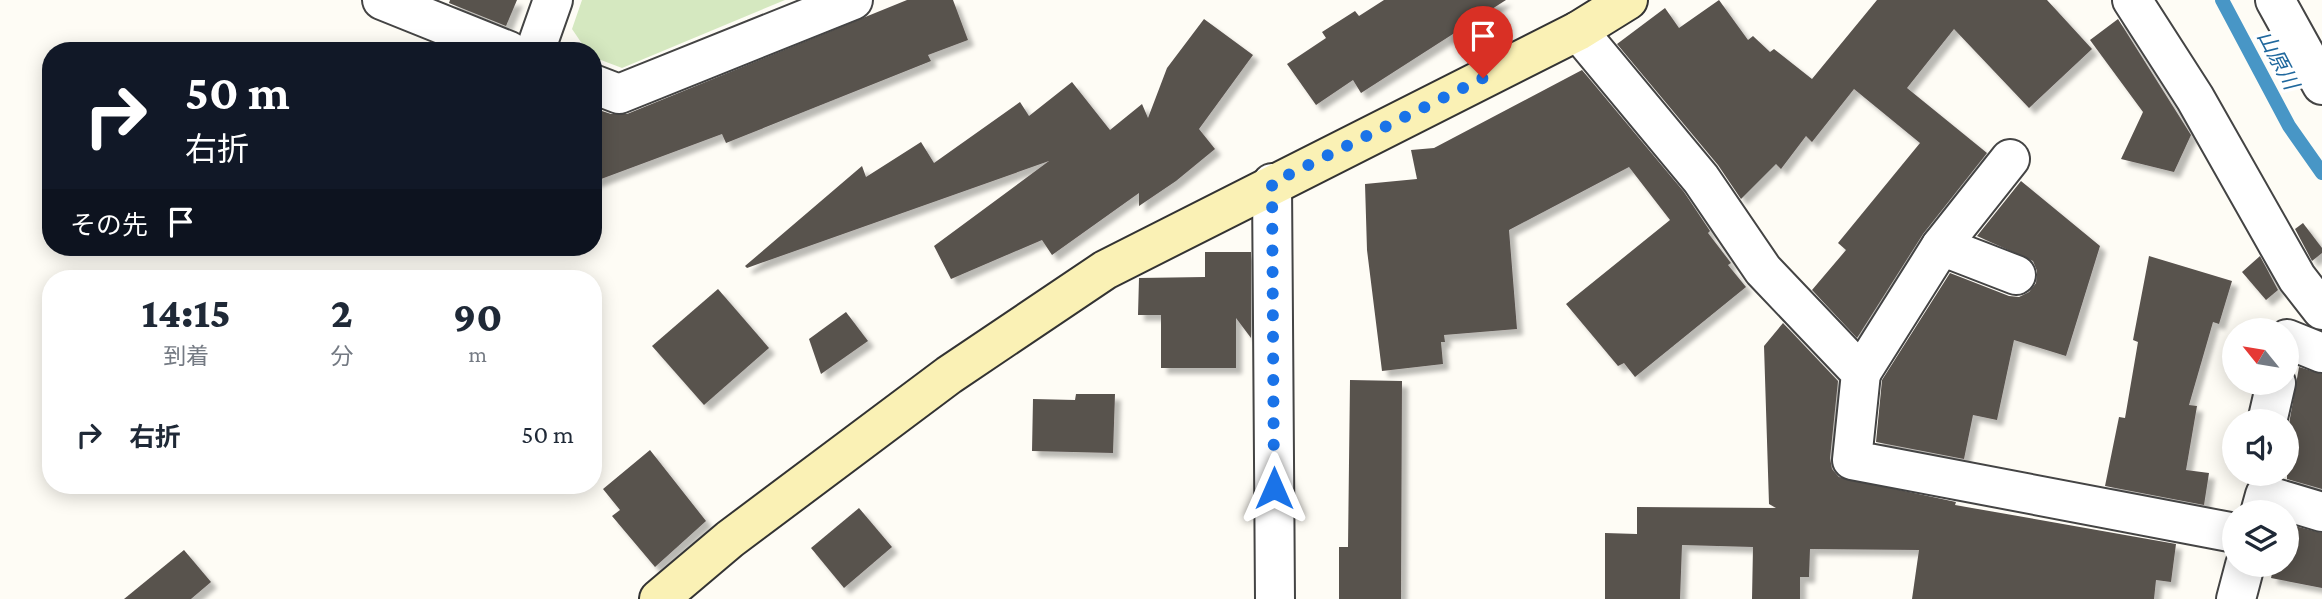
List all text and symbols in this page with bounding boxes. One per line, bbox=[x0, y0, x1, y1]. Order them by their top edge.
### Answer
pin bbox=[1453, 6, 1513, 78]
icon: arrive bbox=[1464, 17, 1502, 55]
water label: 山原川 bbox=[2253, 27, 2304, 95]
text: 50 m bbox=[185, 65, 290, 120]
icon: right bbox=[70, 70, 161, 161]
text: 右折 bbox=[185, 131, 249, 167]
icon: arrive bbox=[162, 203, 200, 241]
text: その先 bbox=[70, 211, 148, 240]
text: 14:15 bbox=[141, 289, 231, 336]
text: 2 bbox=[331, 289, 353, 336]
text: 90 bbox=[453, 293, 503, 340]
north arrow bbox=[2222, 318, 2300, 396]
map controls bbox=[2222, 318, 2299, 577]
text: m bbox=[468, 341, 487, 367]
text: 到着 bbox=[163, 343, 209, 369]
text: 分 bbox=[330, 343, 353, 369]
button: sound bbox=[2222, 409, 2299, 486]
icon: right bbox=[70, 416, 108, 454]
text: 50 m bbox=[521, 420, 574, 449]
text: 右折 bbox=[129, 423, 181, 452]
position arrow bbox=[1237, 451, 1311, 525]
button: layers bbox=[2222, 500, 2299, 577]

